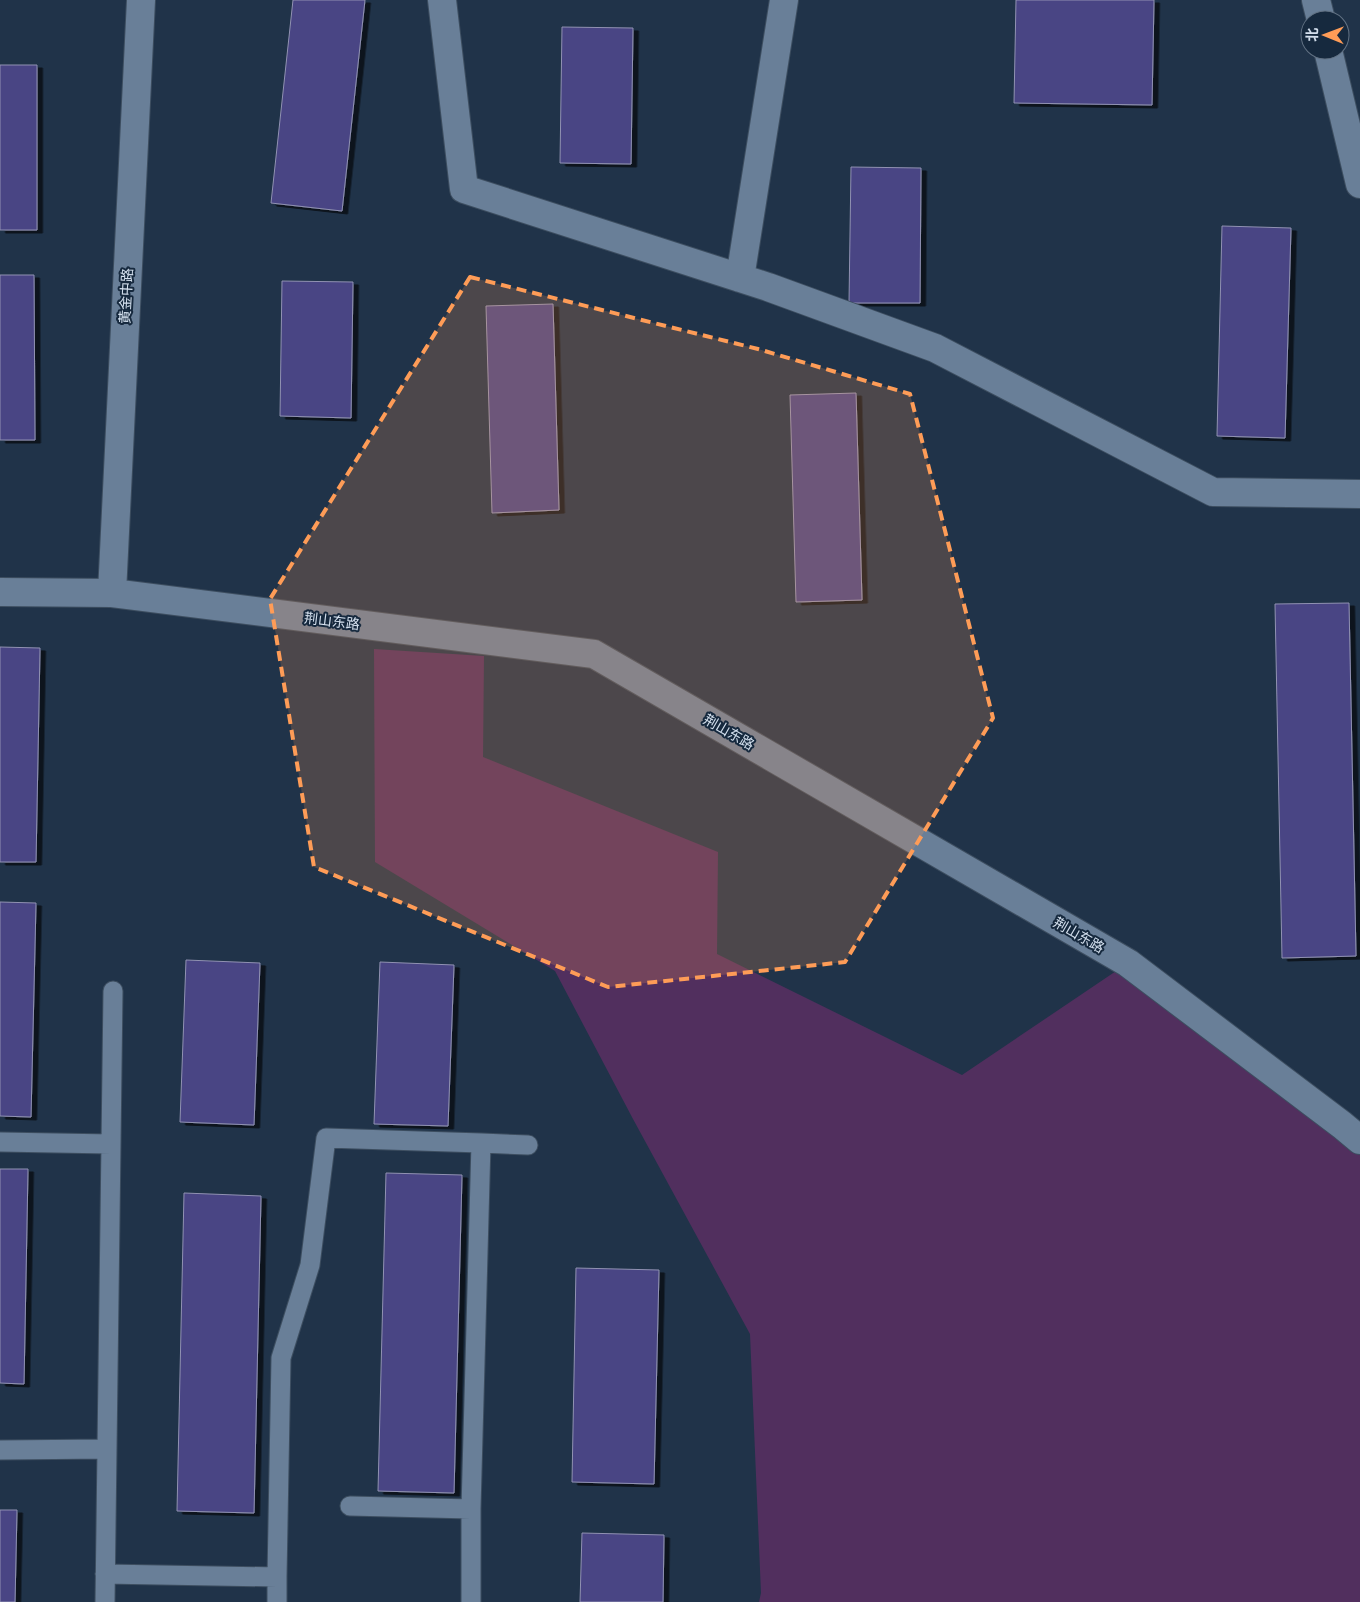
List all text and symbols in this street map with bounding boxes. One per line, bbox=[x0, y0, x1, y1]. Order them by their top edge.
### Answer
north arrow bbox=[1300, 10, 1350, 60]
text: 北 bbox=[1303, 28, 1320, 42]
street label: 黄金中路 bbox=[116, 268, 135, 324]
street label: 荆山东路 bbox=[303, 609, 361, 632]
street label: 荆山东路 bbox=[701, 710, 758, 753]
street label: 荆山东路 bbox=[1051, 913, 1108, 956]

